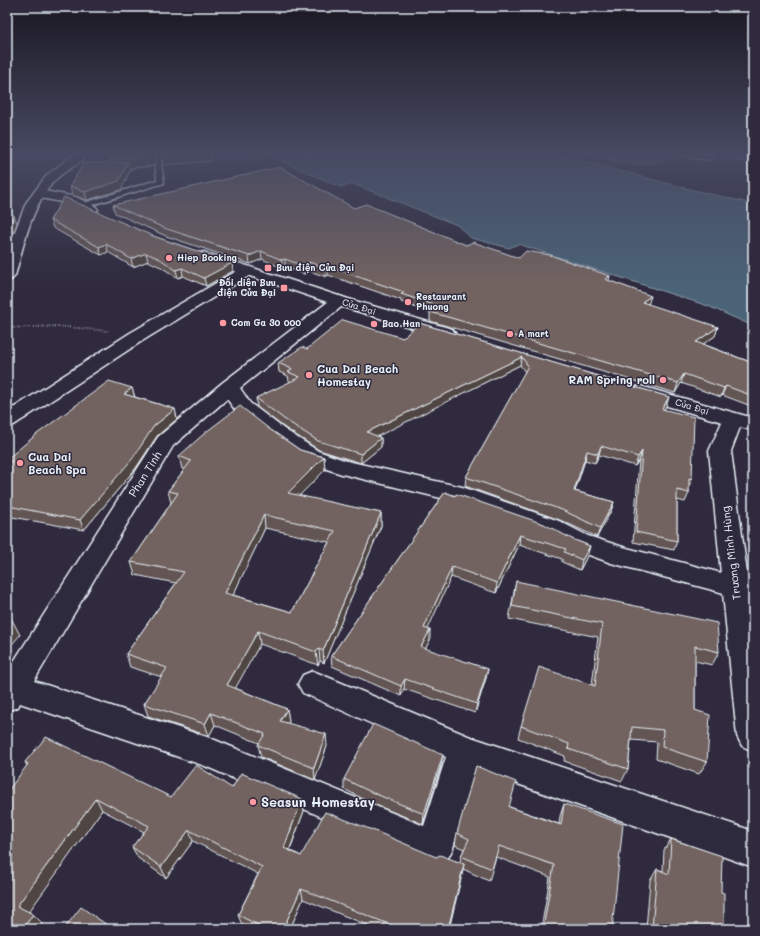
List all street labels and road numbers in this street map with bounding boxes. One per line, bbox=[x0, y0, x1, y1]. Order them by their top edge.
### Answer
street label: Cửa Đại bbox=[341, 296, 378, 318]
street label: Cửa Đại bbox=[674, 396, 711, 418]
street label: Phan Tình bbox=[125, 448, 165, 499]
street label: Trương Minh Hùng bbox=[717, 505, 744, 601]

